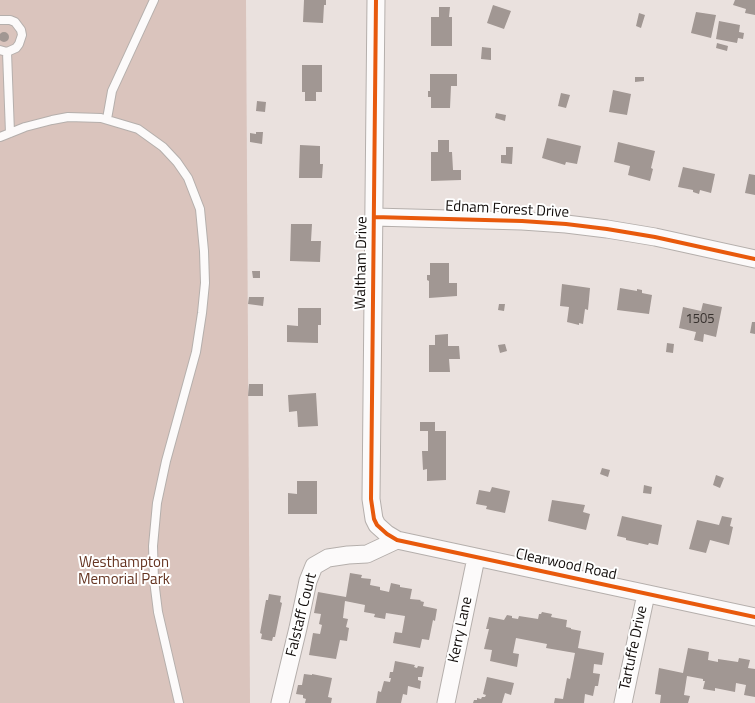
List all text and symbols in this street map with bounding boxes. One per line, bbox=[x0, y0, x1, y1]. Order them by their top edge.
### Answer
street label: Ednam Forest Drive bbox=[445, 198, 569, 222]
street label: Waltham Drive bbox=[352, 216, 372, 310]
house number: 1505 bbox=[685, 312, 715, 328]
street label: Clearwood Road bbox=[514, 546, 618, 584]
park label: Westhampton Memorial Park bbox=[78, 554, 170, 589]
street label: Falstaff Court bbox=[283, 571, 321, 659]
street label: Kerry Lane bbox=[445, 595, 477, 665]
street label: Tartuffe Drive bbox=[616, 604, 652, 692]

